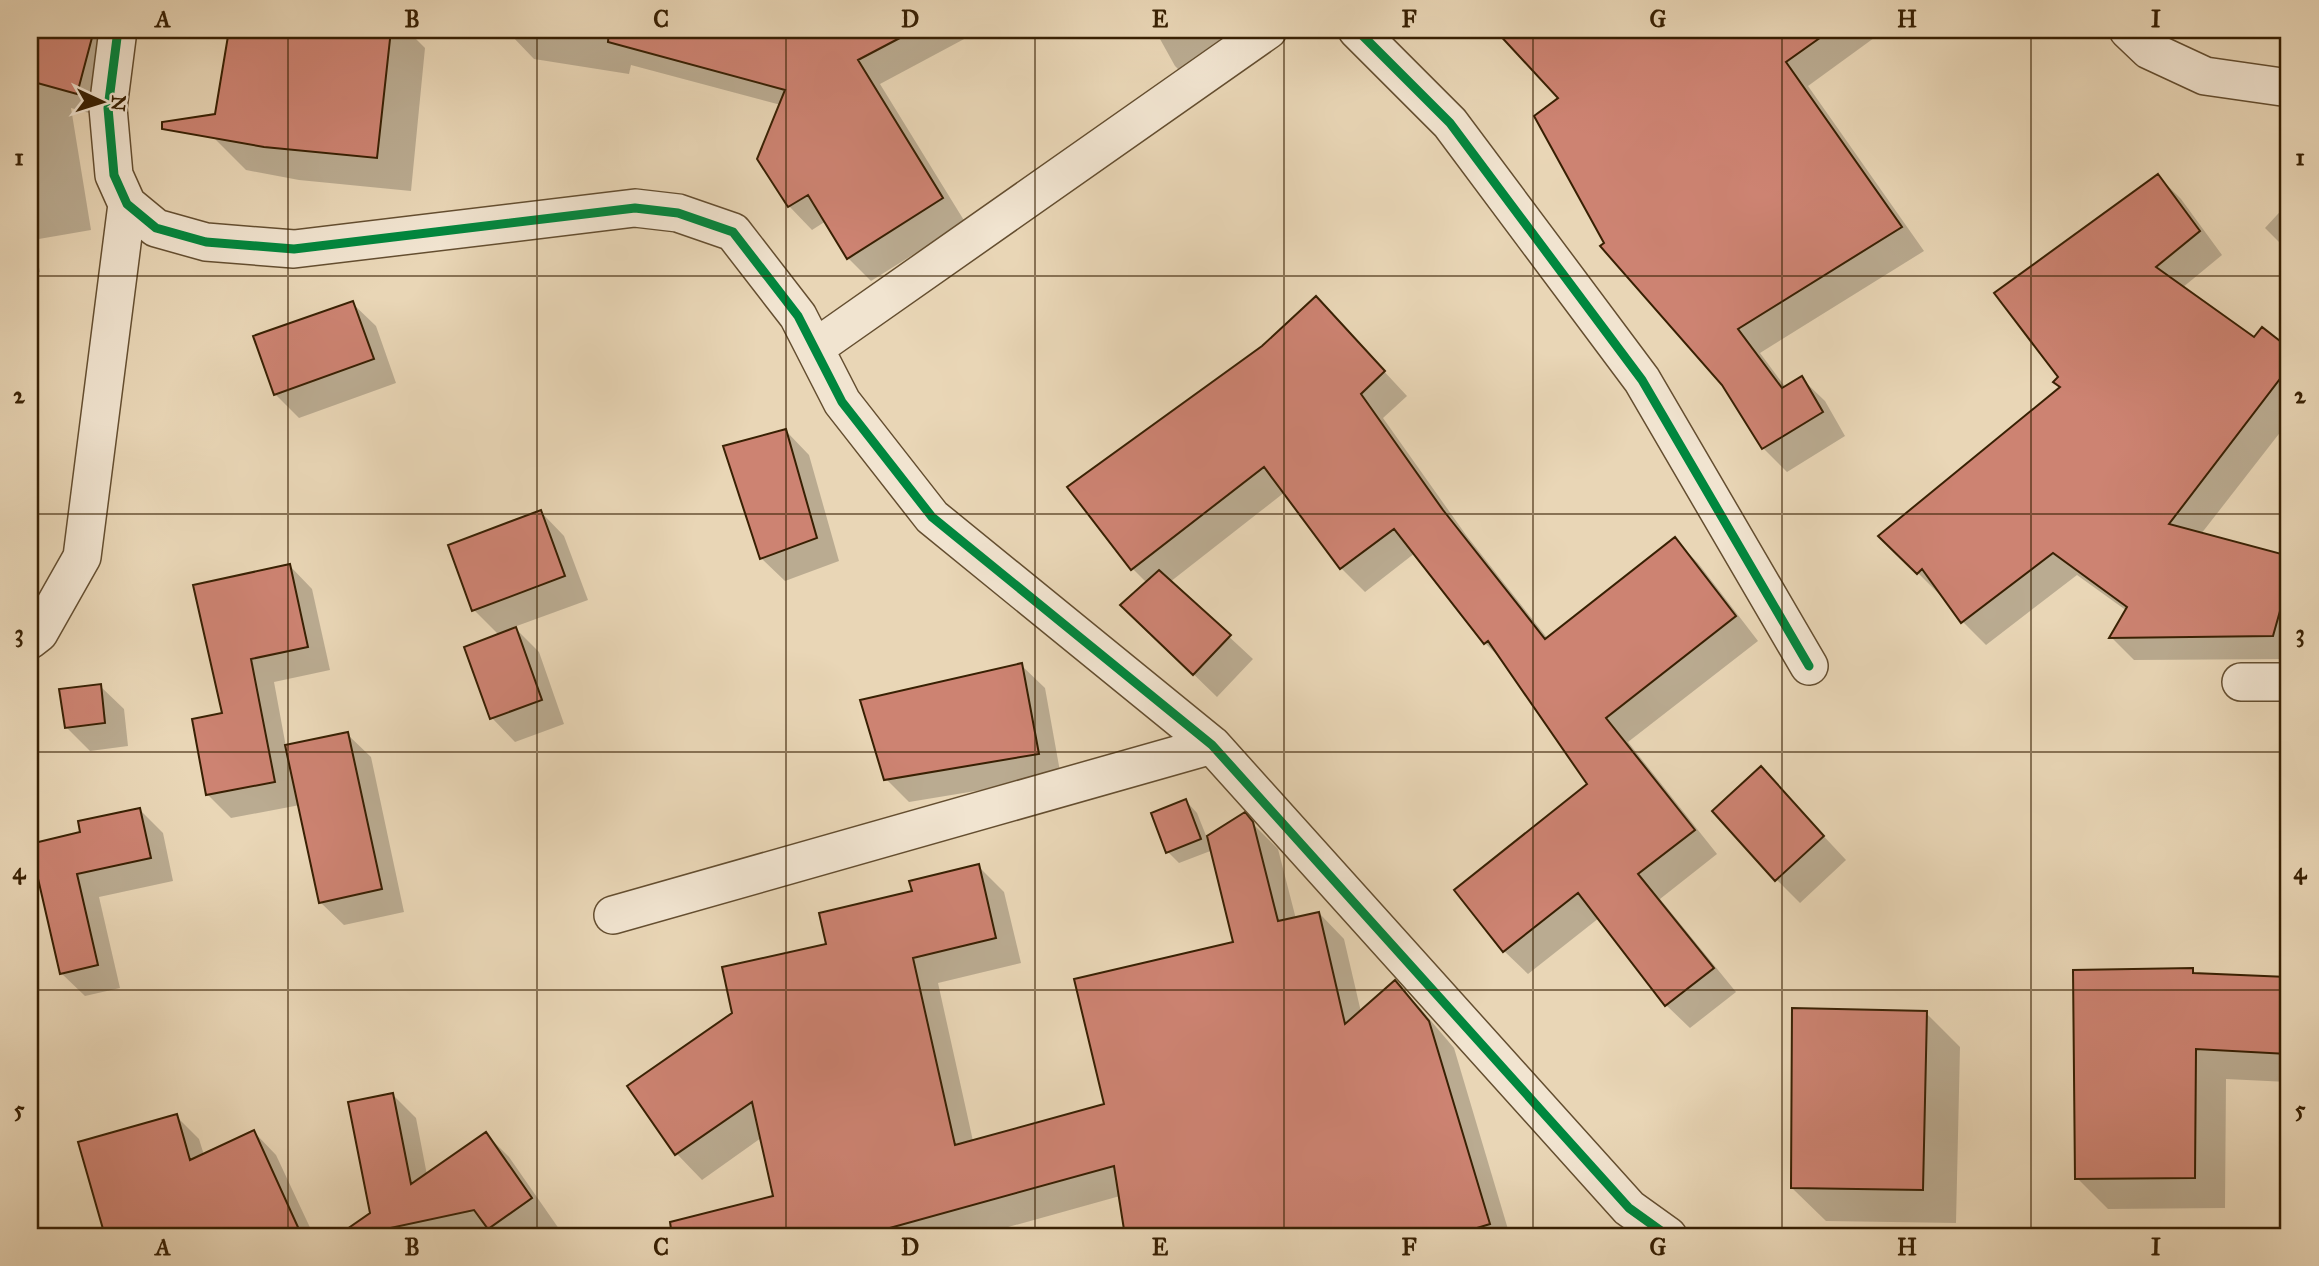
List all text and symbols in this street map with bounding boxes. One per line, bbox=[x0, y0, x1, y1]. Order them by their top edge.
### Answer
text: A bbox=[153, 5, 171, 33]
text: B bbox=[404, 5, 420, 33]
text: C bbox=[653, 5, 669, 33]
text: D bbox=[901, 5, 919, 33]
text: E bbox=[1152, 5, 1169, 33]
text: F bbox=[1401, 5, 1417, 33]
text: G bbox=[1650, 5, 1667, 33]
text: H bbox=[1897, 5, 1917, 33]
text: I bbox=[2151, 5, 2161, 33]
north arrow bbox=[66, 66, 136, 136]
text: N bbox=[106, 94, 130, 112]
text: 1 bbox=[14, 143, 24, 171]
text: 1 bbox=[2295, 143, 2305, 171]
text: 2 bbox=[13, 381, 25, 409]
text: 2 bbox=[2294, 381, 2306, 409]
text: 3 bbox=[14, 619, 24, 648]
text: 3 bbox=[2295, 619, 2305, 648]
text: 4 bbox=[13, 857, 27, 885]
text: 4 bbox=[2294, 857, 2308, 885]
text: 5 bbox=[14, 1095, 25, 1123]
text: 5 bbox=[2295, 1095, 2306, 1123]
text: A bbox=[153, 1233, 171, 1261]
text: B bbox=[404, 1233, 420, 1261]
text: C bbox=[653, 1233, 669, 1261]
text: D bbox=[901, 1233, 919, 1261]
text: E bbox=[1152, 1233, 1169, 1261]
text: F bbox=[1401, 1233, 1417, 1261]
text: G bbox=[1650, 1233, 1667, 1261]
text: H bbox=[1897, 1233, 1917, 1261]
text: I bbox=[2151, 1233, 2161, 1261]

